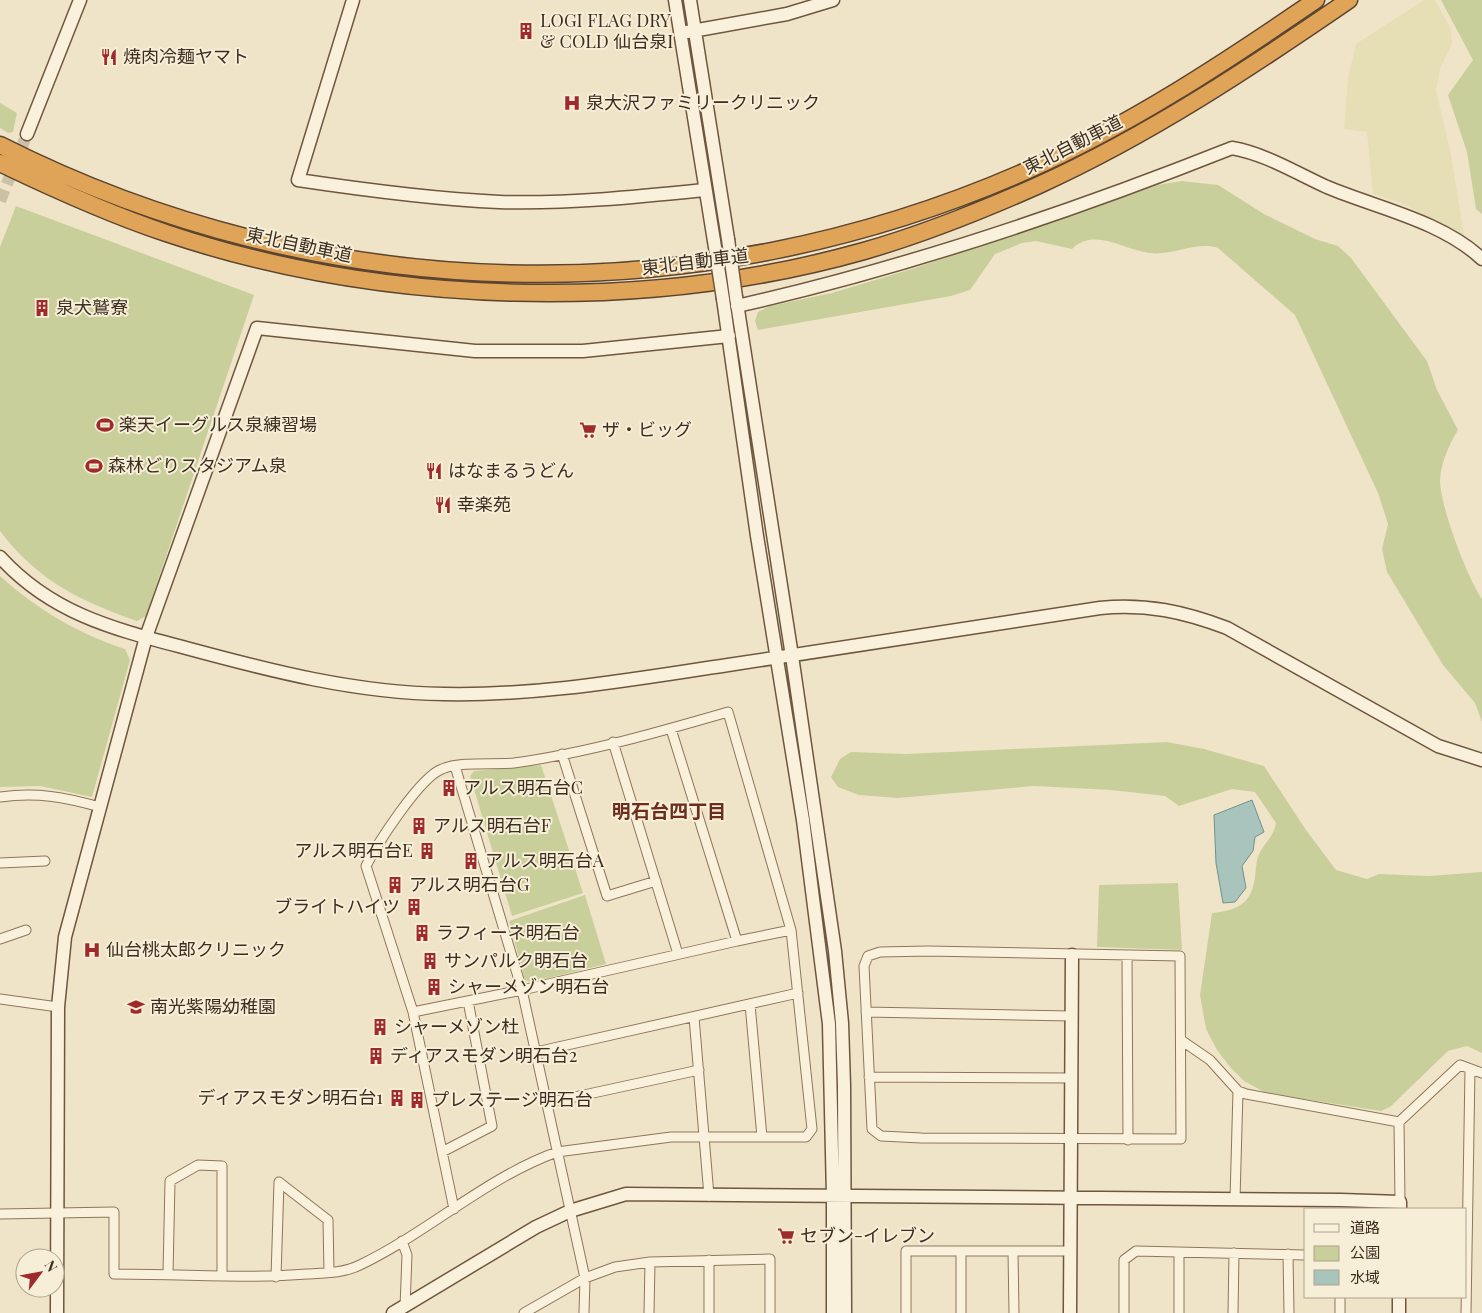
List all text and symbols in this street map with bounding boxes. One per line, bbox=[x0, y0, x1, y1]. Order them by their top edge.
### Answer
place label: LOGI FLAG DRY & COLD 仙台泉I bbox=[540, 8, 673, 53]
building icon: LOGI FLAG DRY & COLD 仙台泉I bbox=[516, 21, 536, 41]
place label: 焼肉冷麺ヤマト bbox=[123, 44, 249, 68]
restaurant icon: 焼肉冷麺ヤマト bbox=[99, 47, 119, 67]
place label: 泉大沢ファミリークリニック bbox=[586, 90, 820, 114]
hospital icon: 泉大沢ファミリークリニック bbox=[562, 93, 582, 113]
street label: 東北自動車道 bbox=[1019, 109, 1126, 179]
street label: 東北自動車道 bbox=[244, 221, 355, 267]
street label: 東北自動車道 bbox=[640, 243, 750, 279]
place label: 泉犬鷲寮 bbox=[56, 295, 128, 319]
building icon: 泉犬鷲寮 bbox=[32, 298, 52, 318]
place label: 楽天イーグルス泉練習場 bbox=[119, 412, 317, 436]
sports icon: 楽天イーグルス泉練習場 bbox=[95, 415, 115, 435]
place label: ザ・ビッグ bbox=[602, 417, 692, 441]
supermarket icon: ザ・ビッグ bbox=[578, 420, 598, 440]
place label: 森林どりスタジアム泉 bbox=[108, 453, 287, 477]
sports icon: 森林どりスタジアム泉 bbox=[84, 456, 104, 476]
place label: はなまるうどん bbox=[448, 458, 574, 482]
restaurant icon: はなまるうどん bbox=[424, 461, 444, 481]
place label: 幸楽苑 bbox=[457, 492, 511, 516]
restaurant icon: 幸楽苑 bbox=[433, 495, 453, 515]
place label: アルス明石台C bbox=[463, 775, 583, 799]
building icon: アルス明石台C bbox=[439, 778, 459, 798]
district label: 明石台四丁目 bbox=[612, 797, 726, 823]
place label: アルス明石台F bbox=[433, 813, 551, 837]
building icon: アルス明石台F bbox=[409, 816, 429, 836]
place label: アルス明石台E bbox=[294, 838, 413, 862]
building icon: アルス明石台E bbox=[417, 841, 437, 861]
place label: アルス明石台A bbox=[485, 848, 605, 872]
building icon: アルス明石台A bbox=[461, 851, 481, 871]
place label: アルス明石台G bbox=[409, 872, 530, 896]
building icon: アルス明石台G bbox=[385, 875, 405, 895]
place label: ブライトハイツ bbox=[274, 894, 400, 918]
building icon: ブライトハイツ bbox=[404, 897, 424, 917]
place label: ラフィーネ明石台 bbox=[436, 920, 580, 944]
building icon: ラフィーネ明石台 bbox=[412, 923, 432, 943]
place label: 仙台桃太郎クリニック bbox=[106, 937, 286, 961]
hospital icon: 仙台桃太郎クリニック bbox=[82, 940, 102, 960]
place label: サンパルク明石台 bbox=[444, 948, 588, 972]
building icon: サンパルク明石台 bbox=[420, 951, 440, 971]
place label: シャーメゾン明石台 bbox=[448, 974, 609, 998]
building icon: シャーメゾン明石台 bbox=[424, 977, 444, 997]
place label: 南光紫陽幼稚園 bbox=[150, 994, 276, 1018]
school or university icon: 南光紫陽幼稚園 bbox=[126, 997, 146, 1017]
place label: シャーメゾン杜 bbox=[394, 1014, 519, 1038]
building icon: シャーメゾン杜 bbox=[370, 1017, 390, 1037]
place label: ディアスモダン明石台2 bbox=[390, 1043, 577, 1067]
building icon: ディアスモダン明石台2 bbox=[366, 1046, 386, 1066]
place label: ディアスモダン明石台1 bbox=[198, 1085, 383, 1109]
place label: プレステージ明石台 bbox=[431, 1087, 593, 1111]
building icon: ディアスモダン明石台1 bbox=[387, 1088, 407, 1108]
building icon: プレステージ明石台 bbox=[407, 1090, 427, 1110]
legend bbox=[1304, 1208, 1467, 1298]
text: 道路 bbox=[1350, 1217, 1380, 1237]
place label: セブン-イレブン bbox=[800, 1223, 935, 1247]
supermarket icon: セブン-イレブン bbox=[776, 1226, 796, 1246]
text: 公園 bbox=[1350, 1242, 1380, 1262]
north arrow bbox=[15, 1248, 65, 1298]
text: N bbox=[41, 1257, 62, 1275]
text: 水域 bbox=[1350, 1267, 1380, 1287]

